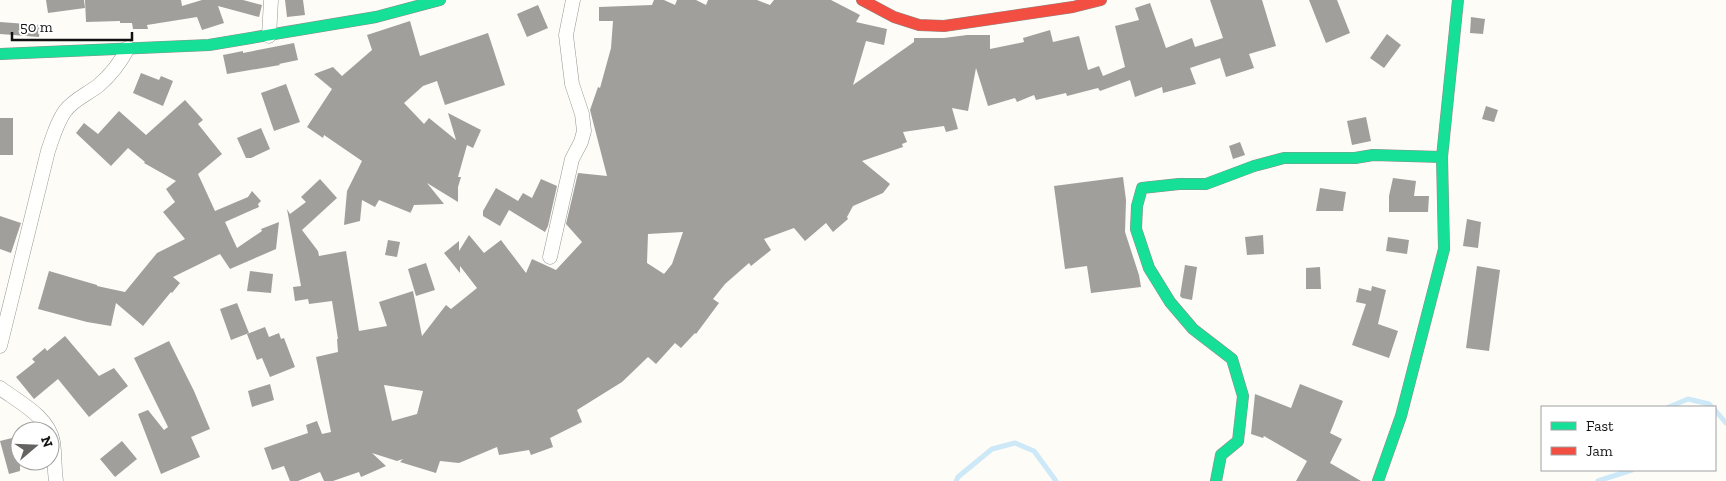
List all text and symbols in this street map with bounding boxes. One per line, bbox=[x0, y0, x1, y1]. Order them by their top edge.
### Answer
scale bar bbox=[12, 10, 132, 42]
text: 50 m bbox=[20, 18, 53, 36]
legend bbox=[1541, 406, 1716, 471]
text: Fast bbox=[1586, 417, 1614, 435]
north arrow bbox=[10, 421, 60, 471]
text: N bbox=[37, 434, 57, 450]
text: Jam bbox=[1586, 442, 1613, 460]

